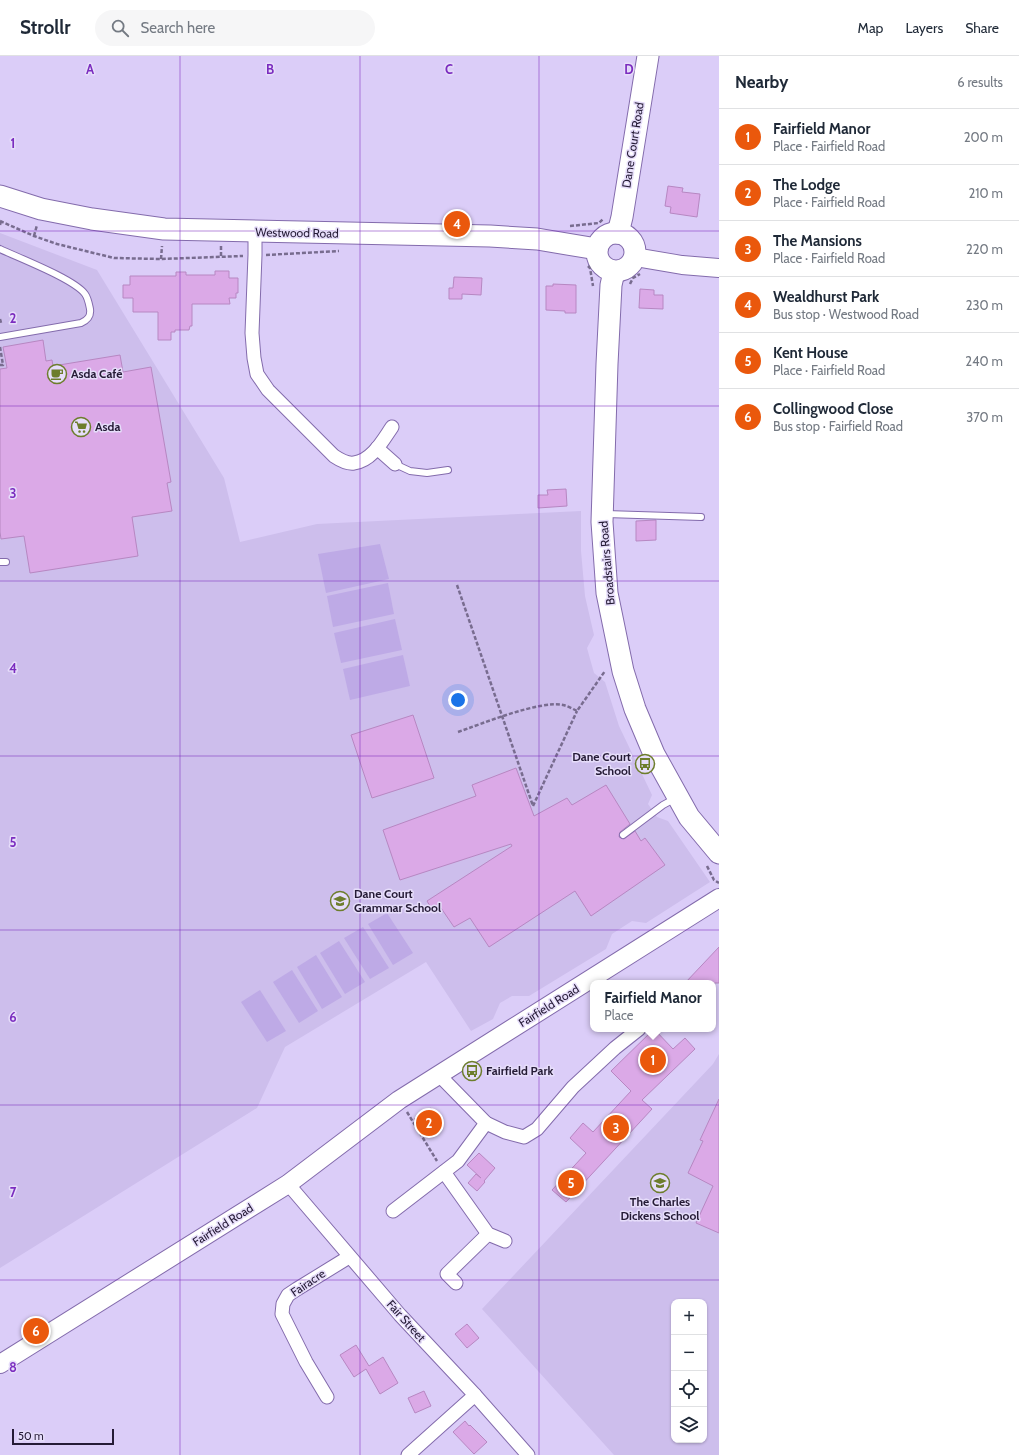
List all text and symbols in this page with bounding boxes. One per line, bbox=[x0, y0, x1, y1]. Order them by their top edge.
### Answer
search box bbox=[95, 10, 375, 46]
text: Strollr bbox=[20, 16, 71, 39]
icon: search bbox=[109, 17, 131, 39]
text: Search here bbox=[141, 19, 215, 37]
text: Map bbox=[858, 19, 883, 37]
text: Layers bbox=[905, 19, 943, 37]
text: Share bbox=[965, 19, 999, 37]
text: A bbox=[86, 61, 95, 77]
text: B bbox=[266, 61, 274, 77]
text: C bbox=[445, 61, 453, 77]
text: D bbox=[624, 61, 634, 77]
text: Nearby bbox=[735, 72, 788, 92]
text: 6 results bbox=[957, 74, 1003, 90]
street label: Dane Court Road bbox=[618, 101, 647, 189]
text: Fairfield Manor bbox=[773, 120, 870, 138]
text: 1 bbox=[746, 129, 750, 145]
text: 200 m bbox=[964, 129, 1003, 145]
text: 1 bbox=[11, 135, 15, 151]
text: Place · Fairfield Road bbox=[773, 138, 885, 154]
text: The Lodge bbox=[773, 176, 840, 194]
text: 2 bbox=[745, 185, 751, 201]
text: 210 m bbox=[969, 185, 1003, 201]
text: Place · Fairfield Road bbox=[773, 194, 885, 210]
pin: 4 bbox=[444, 209, 470, 239]
street label: Westwood Road bbox=[255, 224, 339, 241]
text: The Mansions bbox=[773, 232, 862, 250]
text: 3 bbox=[744, 241, 752, 257]
text: 220 m bbox=[966, 241, 1003, 257]
text: Place · Fairfield Road bbox=[773, 250, 885, 266]
text: Wealdhurst Park bbox=[773, 288, 879, 306]
text: 4 bbox=[744, 297, 752, 313]
text: 230 m bbox=[966, 297, 1003, 313]
text: Bus stop · Westwood Road bbox=[773, 306, 919, 322]
text: 2 bbox=[10, 310, 17, 326]
text: Kent House bbox=[773, 344, 848, 362]
text: 5 bbox=[745, 353, 751, 369]
text: 240 m bbox=[965, 353, 1003, 369]
text: Place · Fairfield Road bbox=[773, 362, 885, 378]
cafe icon: Asda Café bbox=[46, 363, 68, 385]
place label: Asda Café bbox=[71, 366, 123, 381]
text: Collingwood Close bbox=[773, 400, 893, 418]
text: 6 bbox=[744, 409, 752, 425]
text: 370 m bbox=[966, 409, 1003, 425]
supermarket icon: Asda bbox=[70, 416, 92, 438]
text: Bus stop · Fairfield Road bbox=[773, 418, 903, 434]
place label: Asda bbox=[95, 419, 120, 434]
text: 3 bbox=[9, 485, 17, 501]
street label: Broadstairs Road bbox=[595, 520, 618, 606]
text: 4 bbox=[9, 660, 17, 676]
your location bbox=[448, 690, 468, 710]
place label: Dane Court School bbox=[572, 749, 631, 778]
bus stop icon: Dane Court School bbox=[634, 753, 656, 775]
text: 5 bbox=[10, 834, 17, 850]
place label: Dane Court Grammar School bbox=[354, 886, 441, 915]
school or university icon: Dane Court Grammar School bbox=[329, 890, 351, 912]
popup bbox=[590, 980, 716, 1032]
street label: Fairfield Road bbox=[516, 981, 582, 1030]
text: Fairfield Manor bbox=[604, 989, 702, 1007]
text: Place bbox=[604, 1007, 633, 1023]
text: 6 bbox=[9, 1009, 17, 1025]
pin: 1 bbox=[640, 1045, 666, 1075]
bus stop icon: Fairfield Park bbox=[461, 1060, 483, 1082]
place label: Fairfield Park bbox=[486, 1063, 554, 1078]
pin: 2 bbox=[416, 1108, 442, 1138]
pin: 3 bbox=[603, 1113, 629, 1143]
pin: 5 bbox=[558, 1168, 584, 1198]
school or university icon: The Charles Dickens School bbox=[649, 1172, 671, 1194]
text: 7 bbox=[10, 1184, 17, 1200]
place label: The Charles Dickens School bbox=[621, 1194, 699, 1223]
street label: Fairfield Road bbox=[190, 1200, 256, 1249]
street label: Fairacre bbox=[288, 1266, 328, 1300]
street label: Fair Street bbox=[384, 1297, 429, 1345]
map controls bbox=[671, 1299, 707, 1443]
button: + bbox=[671, 1299, 707, 1335]
pin: 6 bbox=[23, 1316, 49, 1346]
button: − bbox=[671, 1335, 707, 1371]
text: 8 bbox=[9, 1359, 17, 1375]
button: locate bbox=[671, 1371, 707, 1407]
button: layers bbox=[671, 1407, 707, 1443]
scale bar bbox=[12, 1427, 114, 1446]
text: 50 m bbox=[18, 1429, 44, 1443]

